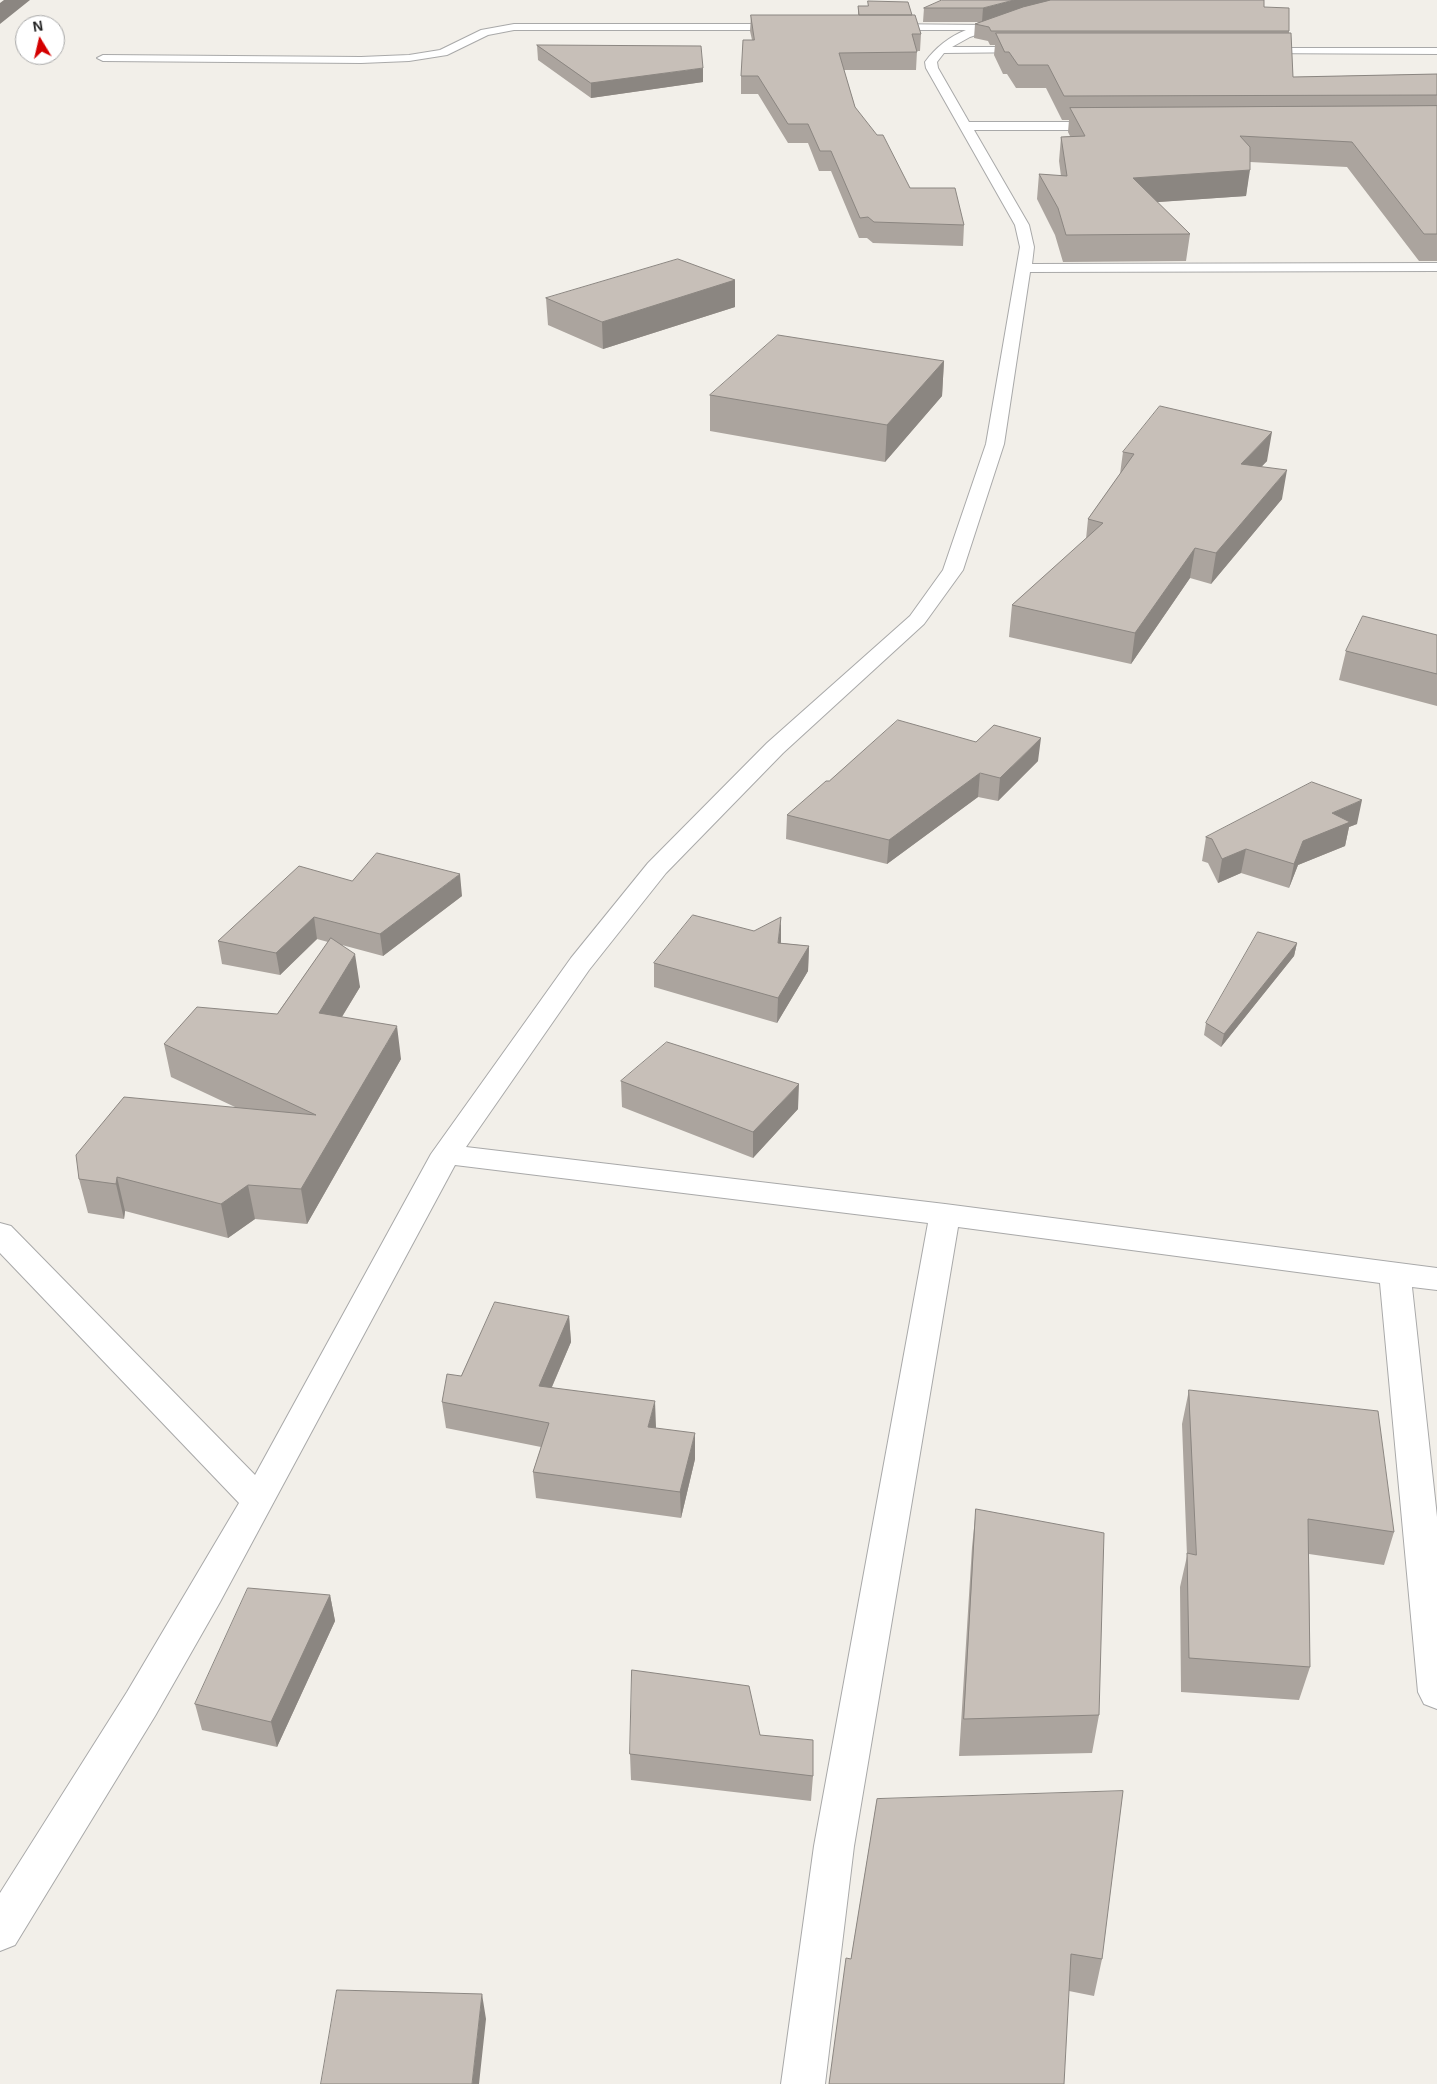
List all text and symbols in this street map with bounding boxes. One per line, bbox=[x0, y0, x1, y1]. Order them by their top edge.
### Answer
north arrow bbox=[15, 15, 65, 65]
text: N bbox=[32, 17, 44, 35]

